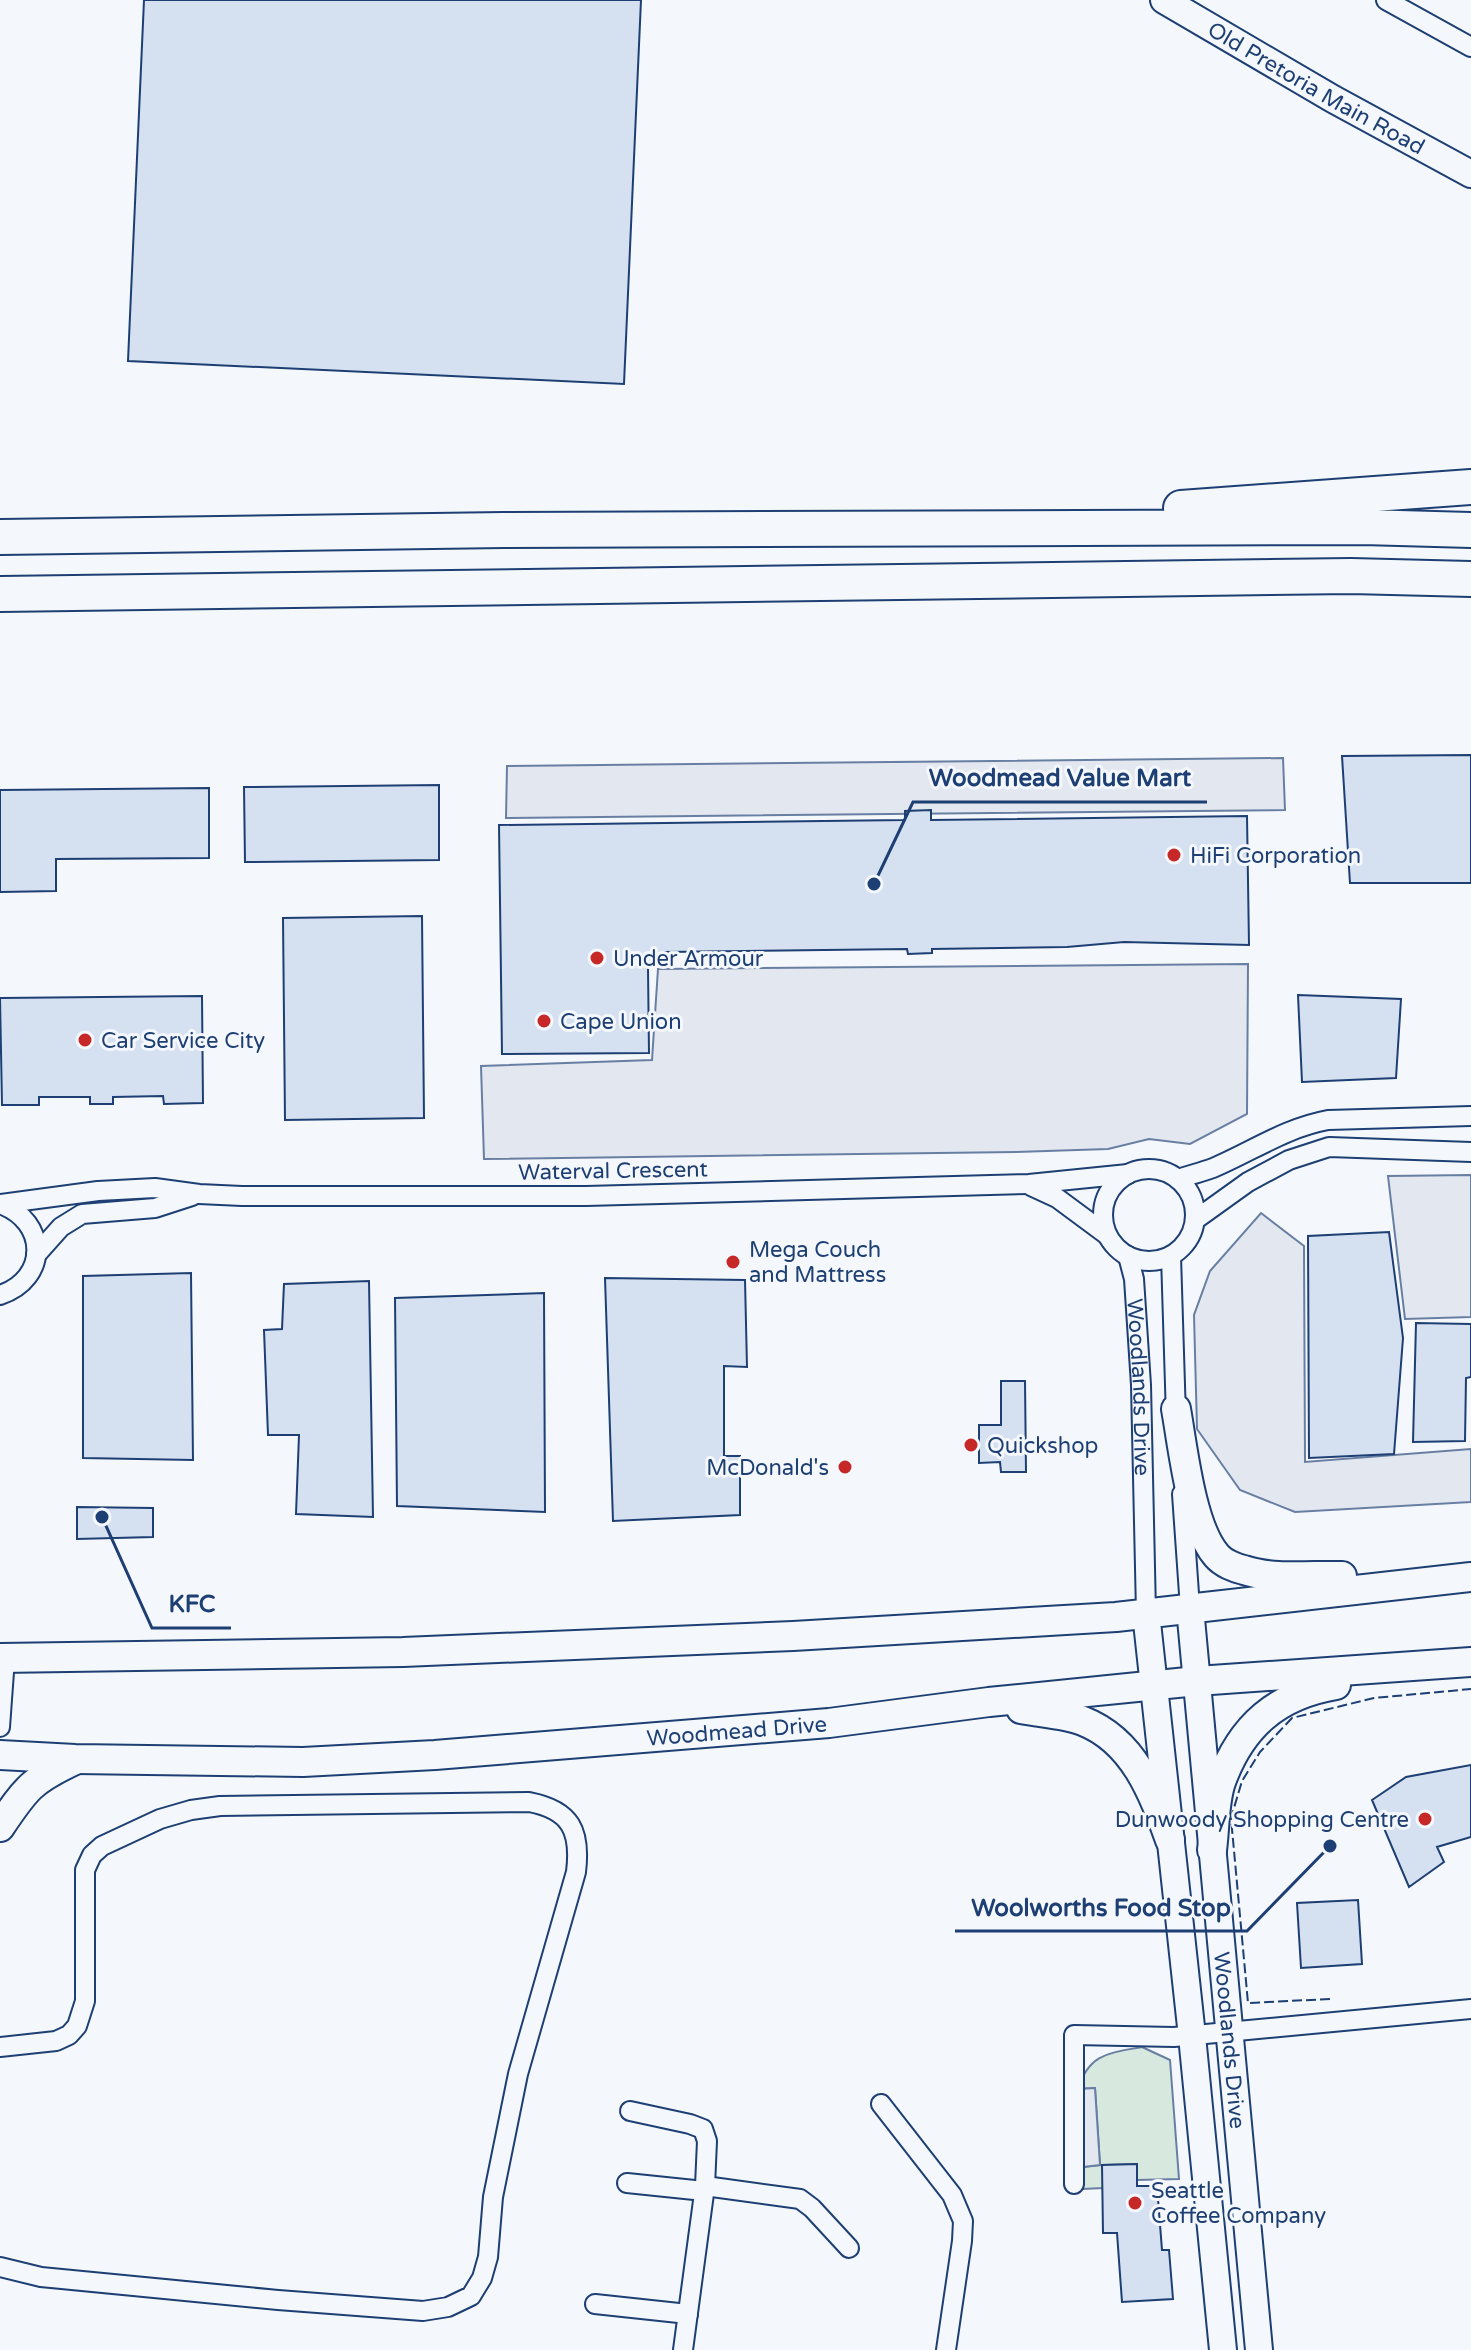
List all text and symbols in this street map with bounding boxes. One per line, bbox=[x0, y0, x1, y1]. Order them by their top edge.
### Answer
street label: Old Pretoria Main Road bbox=[1203, 17, 1429, 160]
callout: Woodmead Value Mart bbox=[913, 754, 1207, 802]
text: Woodmead Value Mart bbox=[929, 764, 1192, 793]
place label: HiFi Corporation bbox=[1190, 843, 1361, 869]
marker: HiFi Corporation bbox=[1165, 846, 1183, 864]
place label: Under Armour bbox=[613, 946, 764, 972]
marker: Under Armour bbox=[588, 949, 606, 967]
place label: Cape Union bbox=[560, 1009, 682, 1035]
marker: Cape Union bbox=[535, 1012, 553, 1030]
place label: Car Service City bbox=[101, 1028, 265, 1054]
marker: Car Service City bbox=[76, 1031, 94, 1049]
street label: Waterval Crescent bbox=[518, 1156, 708, 1186]
place label: Mega Couch and Mattress bbox=[749, 1237, 886, 1288]
marker: Mega Couch and Mattress bbox=[724, 1253, 742, 1271]
street label: Woodlands Drive bbox=[1121, 1298, 1155, 1476]
place label: Quickshop bbox=[987, 1433, 1098, 1459]
marker: Quickshop bbox=[962, 1436, 980, 1454]
place label: McDonald's bbox=[706, 1455, 829, 1481]
marker: McDonald's bbox=[836, 1458, 854, 1476]
callout: KFC bbox=[152, 1580, 231, 1628]
text: KFC bbox=[169, 1590, 216, 1619]
street label: Woodmead Drive bbox=[646, 1711, 828, 1752]
place label: Dunwoody Shopping Centre bbox=[1115, 1807, 1409, 1833]
marker: Dunwoody Shopping Centre bbox=[1416, 1810, 1434, 1828]
callout: Woolworths Food Stop bbox=[955, 1883, 1247, 1931]
text: Woolworths Food Stop bbox=[971, 1894, 1231, 1923]
street label: Woodlands Drive bbox=[1208, 1951, 1250, 2130]
place label: Seattle Coffee Company bbox=[1151, 2178, 1326, 2229]
marker: Seattle Coffee Company bbox=[1126, 2194, 1144, 2212]

